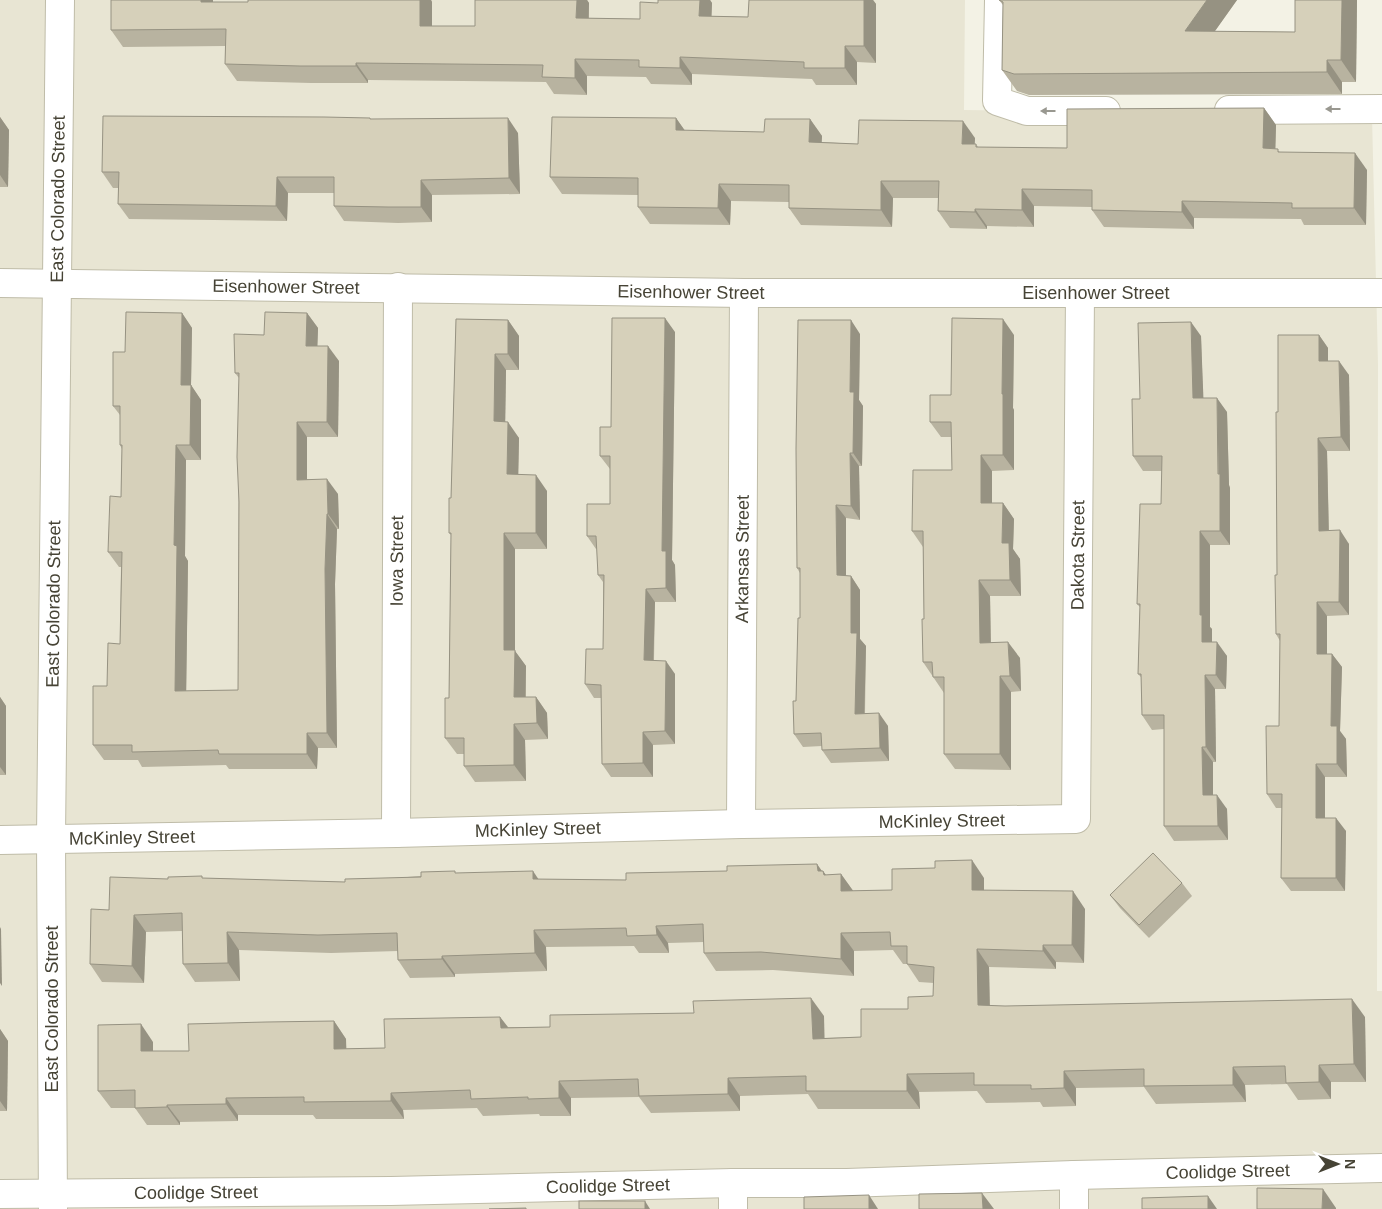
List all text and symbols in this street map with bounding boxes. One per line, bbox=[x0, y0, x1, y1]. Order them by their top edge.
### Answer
one-way arrow bbox=[1325, 106, 1341, 114]
one-way arrow bbox=[1040, 107, 1056, 115]
street label: East Colorado Street bbox=[47, 115, 69, 283]
street label: Eisenhower Street bbox=[212, 276, 360, 298]
street label: Eisenhower Street bbox=[617, 281, 765, 303]
street label: Eisenhower Street bbox=[1022, 283, 1170, 303]
street label: Arkansas Street bbox=[732, 495, 753, 623]
street label: Dakota Street bbox=[1068, 500, 1088, 610]
street label: Iowa Street bbox=[387, 515, 407, 607]
street label: East Colorado Street bbox=[43, 520, 64, 688]
street label: McKinley Street bbox=[879, 810, 1005, 832]
street label: McKinley Street bbox=[475, 818, 601, 841]
street label: McKinley Street bbox=[69, 827, 195, 849]
street label: East Colorado Street bbox=[42, 925, 62, 1093]
north arrow bbox=[1312, 1139, 1362, 1189]
text: N bbox=[1342, 1159, 1358, 1169]
street label: Coolidge Street bbox=[1165, 1160, 1290, 1183]
street label: Coolidge Street bbox=[546, 1174, 670, 1197]
street label: Coolidge Street bbox=[134, 1182, 258, 1203]

